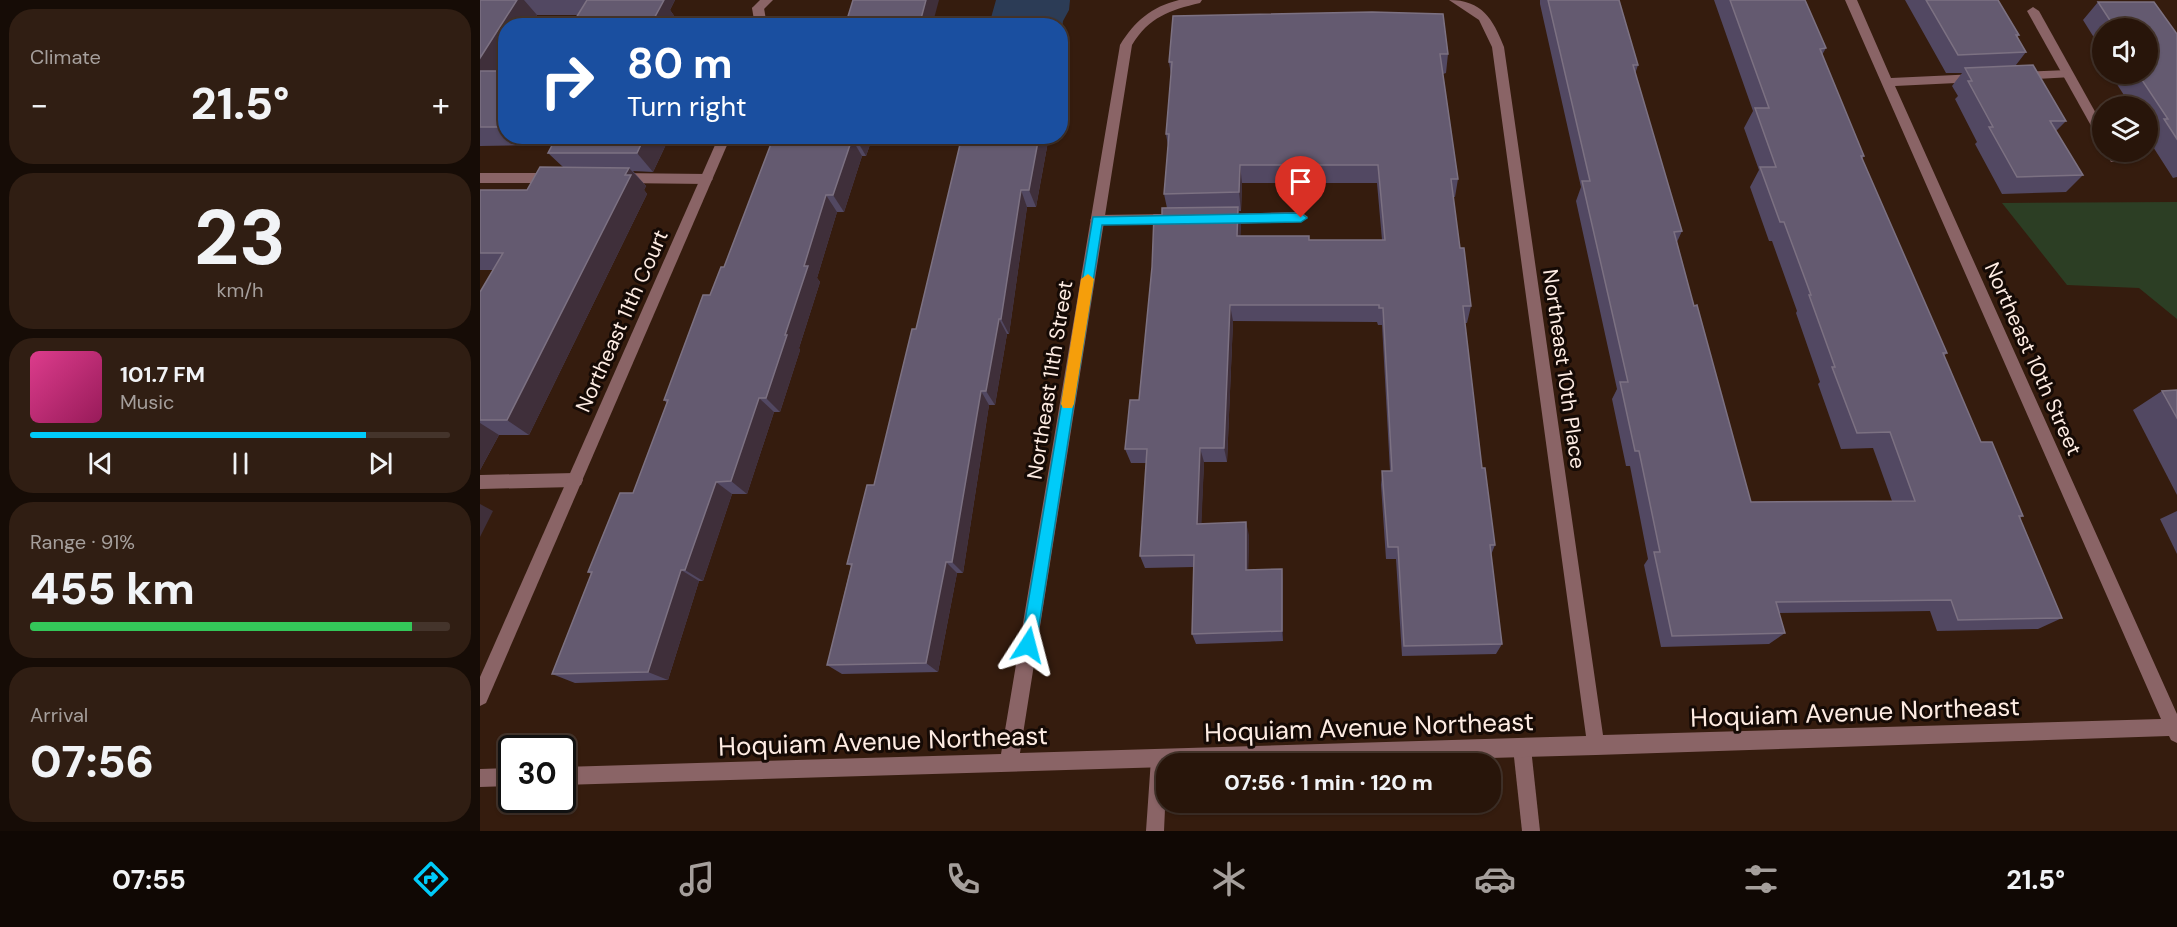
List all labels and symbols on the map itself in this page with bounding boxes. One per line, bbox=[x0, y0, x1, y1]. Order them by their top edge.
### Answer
pin bbox=[1275, 156, 1326, 218]
street label: Northeast 11th Court bbox=[569, 225, 675, 417]
street label: Northeast 10th Street bbox=[1978, 258, 2088, 460]
street label: Northeast 10th Place bbox=[1536, 267, 1592, 471]
street label: Northeast 11th Street bbox=[1020, 279, 1080, 481]
position arrow bbox=[996, 613, 1060, 677]
street label: Hoquiam Avenue Northeast bbox=[1690, 689, 2020, 735]
street label: Hoquiam Avenue Northeast bbox=[1204, 704, 1534, 750]
street label: Hoquiam Avenue Northeast bbox=[718, 718, 1048, 764]
speed limit sign: 30 bbox=[498, 735, 576, 813]

